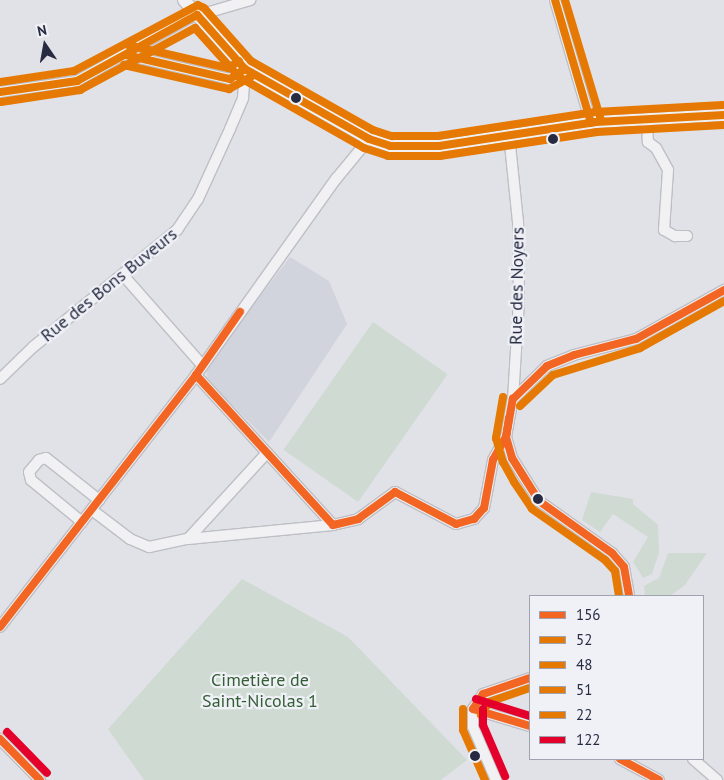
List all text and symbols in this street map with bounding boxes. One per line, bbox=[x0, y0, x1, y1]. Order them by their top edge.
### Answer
north arrow bbox=[20, 20, 70, 70]
text: N bbox=[36, 21, 48, 40]
unlabelled marker bbox=[291, 93, 301, 103]
unlabelled marker bbox=[548, 134, 558, 144]
street label: Rue des Bons Buveurs bbox=[37, 223, 181, 347]
street label: Rue des Noyers bbox=[505, 227, 529, 345]
unlabelled marker bbox=[533, 494, 543, 504]
legend bbox=[529, 595, 704, 760]
text: 156 bbox=[576, 605, 601, 624]
text: 52 bbox=[576, 630, 592, 649]
text: 48 bbox=[576, 655, 592, 674]
park label: Cimetière de Saint-Nicolas 1 bbox=[202, 670, 318, 712]
text: 51 bbox=[576, 680, 592, 699]
text: 22 bbox=[576, 705, 592, 724]
text: 122 bbox=[576, 730, 601, 749]
unlabelled marker bbox=[470, 751, 480, 761]

